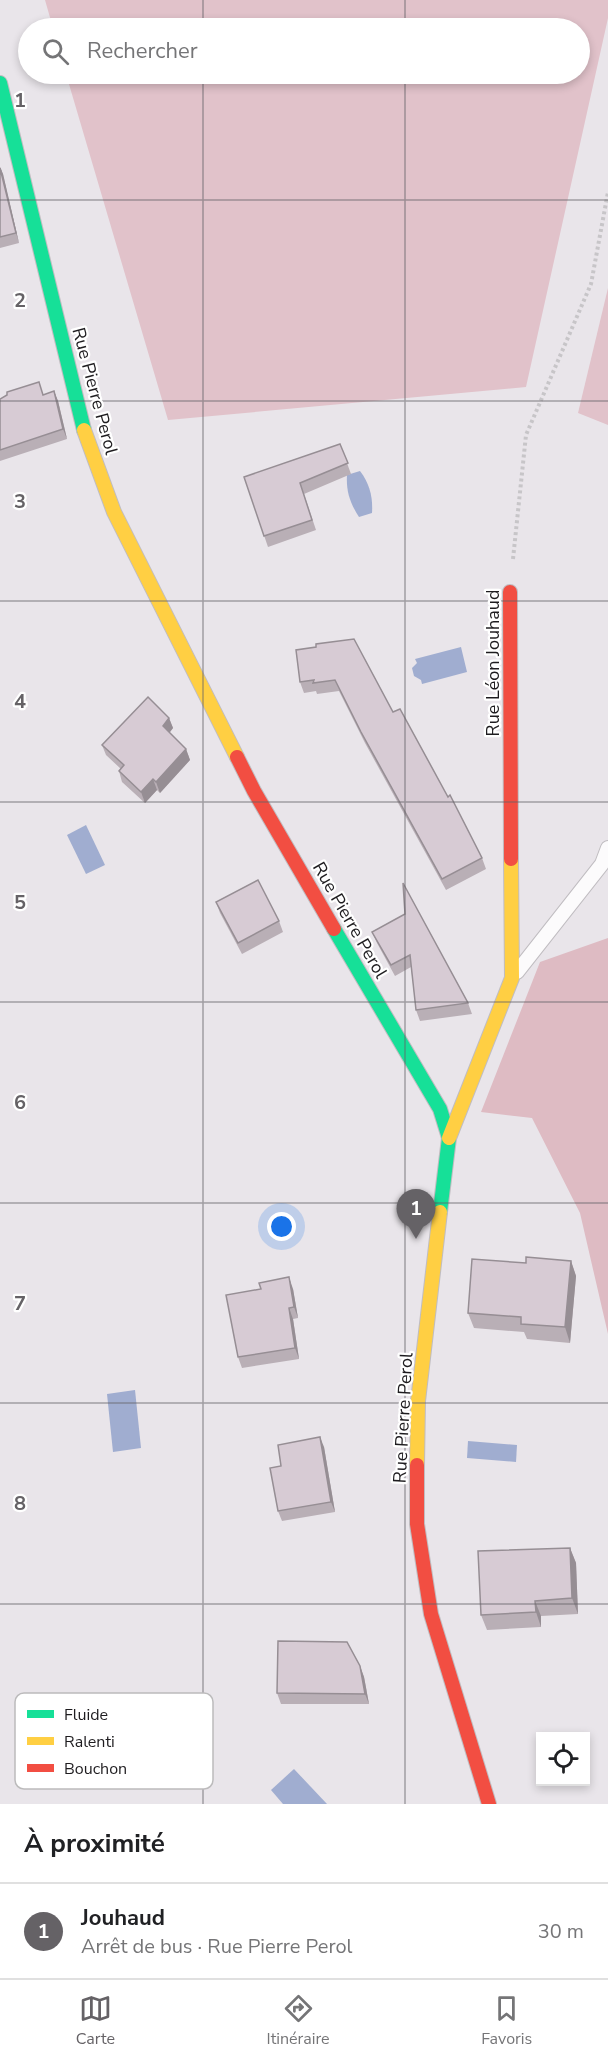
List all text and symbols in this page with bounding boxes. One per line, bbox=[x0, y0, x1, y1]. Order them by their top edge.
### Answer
search box bbox=[18, 18, 590, 84]
icon: search bbox=[39, 35, 72, 68]
text: Rechercher bbox=[87, 36, 198, 66]
text: 1 bbox=[14, 87, 26, 114]
text: 2 bbox=[14, 287, 26, 314]
street label: Rue Pierre Perol bbox=[66, 325, 124, 458]
text: 3 bbox=[14, 488, 26, 515]
street label: Rue Léon Jouhaud bbox=[481, 590, 505, 736]
text: 4 bbox=[14, 688, 26, 715]
street label: Rue Pierre Perol bbox=[307, 857, 393, 983]
text: 5 bbox=[14, 889, 26, 916]
text: 6 bbox=[14, 1089, 26, 1116]
pin: 1 bbox=[396, 1190, 436, 1239]
your location bbox=[267, 1212, 296, 1241]
text: 7 bbox=[14, 1290, 26, 1317]
street label: Rue Pierre Perol bbox=[388, 1351, 418, 1484]
text: 8 bbox=[14, 1490, 26, 1517]
legend bbox=[15, 1693, 213, 1789]
text: Fluide bbox=[64, 1704, 108, 1726]
text: Ralenti bbox=[64, 1731, 115, 1753]
map controls bbox=[536, 1732, 590, 1786]
button: locate bbox=[536, 1732, 590, 1786]
text: Bouchon bbox=[64, 1758, 127, 1780]
text: À proximité bbox=[24, 1826, 165, 1861]
text: Jouhaud bbox=[81, 1903, 165, 1933]
text: 1 bbox=[38, 1918, 50, 1945]
text: 30 m bbox=[538, 1918, 584, 1945]
text: Arrêt de bus · Rue Pierre Perol bbox=[81, 1933, 353, 1960]
tab: Carte bbox=[76, 1992, 115, 2050]
tab: Itinéraire bbox=[267, 1992, 330, 2050]
tab: Favoris bbox=[481, 1992, 532, 2050]

